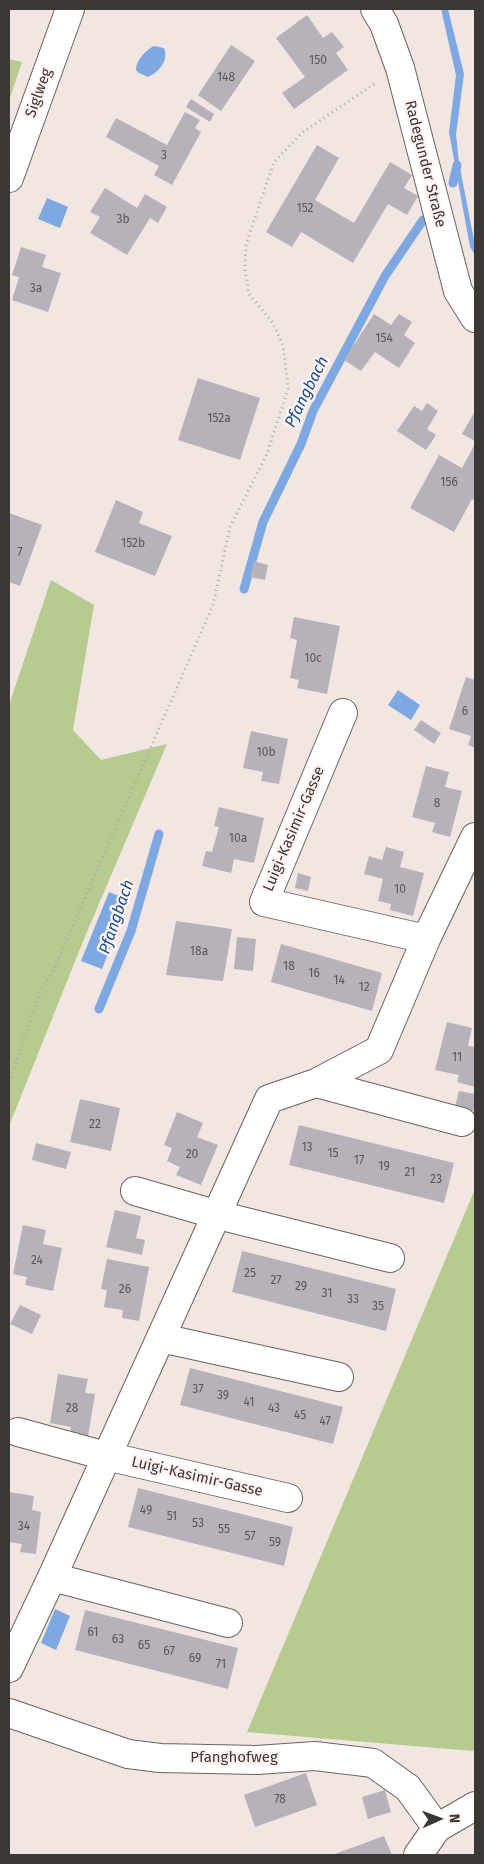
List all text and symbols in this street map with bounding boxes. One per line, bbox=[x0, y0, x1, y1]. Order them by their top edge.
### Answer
house number: 150 bbox=[309, 54, 327, 68]
street label: Siglweg bbox=[22, 66, 56, 120]
house number: 148 bbox=[217, 71, 235, 85]
street label: Radegunder Straße bbox=[400, 99, 450, 229]
house number: 3 bbox=[161, 149, 167, 163]
house number: 152 bbox=[296, 202, 314, 216]
house number: 3b bbox=[116, 213, 130, 227]
house number: 3a bbox=[30, 282, 42, 296]
house number: 154 bbox=[375, 332, 393, 346]
water label: Pfangbach bbox=[281, 353, 333, 431]
house number: 152a bbox=[207, 412, 231, 426]
house number: 156 bbox=[440, 476, 458, 490]
house number: 152b bbox=[121, 537, 145, 551]
house number: 7 bbox=[17, 546, 23, 560]
house number: 10c bbox=[304, 652, 322, 666]
house number: 6 bbox=[462, 705, 468, 719]
house number: 10b bbox=[256, 746, 276, 760]
street label: Luigi-Kasimir-Gasse bbox=[259, 764, 329, 894]
house number: 8 bbox=[434, 797, 440, 811]
house number: 10a bbox=[229, 832, 247, 846]
water label: Pfangbach bbox=[95, 877, 139, 957]
house number: 10 bbox=[394, 883, 406, 897]
house number: 18a bbox=[190, 945, 208, 959]
house number: 18 bbox=[283, 960, 295, 974]
house number: 16 bbox=[308, 967, 320, 981]
house number: 14 bbox=[333, 974, 345, 988]
house number: 12 bbox=[358, 981, 370, 995]
house number: 11 bbox=[452, 1051, 462, 1065]
house number: 22 bbox=[89, 1118, 101, 1132]
house number: 13 bbox=[301, 1141, 313, 1155]
house number: 15 bbox=[327, 1147, 339, 1161]
house number: 20 bbox=[186, 1148, 198, 1162]
house number: 17 bbox=[354, 1154, 364, 1168]
house number: 19 bbox=[378, 1160, 390, 1174]
house number: 21 bbox=[405, 1166, 415, 1180]
house number: 23 bbox=[430, 1173, 442, 1187]
house number: 24 bbox=[31, 1254, 43, 1268]
house number: 25 bbox=[244, 1267, 256, 1281]
house number: 27 bbox=[270, 1274, 282, 1288]
house number: 29 bbox=[295, 1280, 307, 1294]
house number: 26 bbox=[119, 1283, 131, 1297]
house number: 31 bbox=[322, 1287, 332, 1301]
house number: 33 bbox=[347, 1293, 359, 1307]
house number: 35 bbox=[372, 1300, 384, 1314]
house number: 37 bbox=[192, 1383, 204, 1397]
house number: 39 bbox=[217, 1389, 229, 1403]
house number: 41 bbox=[244, 1396, 254, 1410]
house number: 28 bbox=[66, 1402, 78, 1416]
house number: 43 bbox=[268, 1402, 280, 1416]
house number: 45 bbox=[294, 1409, 306, 1423]
house number: 47 bbox=[319, 1415, 331, 1429]
street label: Luigi-Kasimir-Gasse bbox=[130, 1453, 264, 1501]
house number: 49 bbox=[140, 1504, 152, 1518]
house number: 51 bbox=[167, 1510, 177, 1524]
house number: 53 bbox=[192, 1517, 204, 1531]
house number: 34 bbox=[18, 1520, 30, 1534]
house number: 55 bbox=[218, 1523, 230, 1537]
house number: 57 bbox=[244, 1530, 256, 1544]
house number: 59 bbox=[269, 1536, 281, 1550]
house number: 61 bbox=[87, 1626, 99, 1640]
house number: 63 bbox=[112, 1633, 124, 1647]
house number: 65 bbox=[138, 1639, 150, 1653]
house number: 67 bbox=[163, 1645, 175, 1659]
house number: 69 bbox=[189, 1652, 201, 1666]
house number: 71 bbox=[216, 1658, 226, 1672]
street label: Pfanghofweg bbox=[190, 1749, 278, 1767]
house number: 78 bbox=[274, 1793, 286, 1807]
north arrow bbox=[414, 1794, 464, 1844]
text: N bbox=[446, 1814, 463, 1823]

